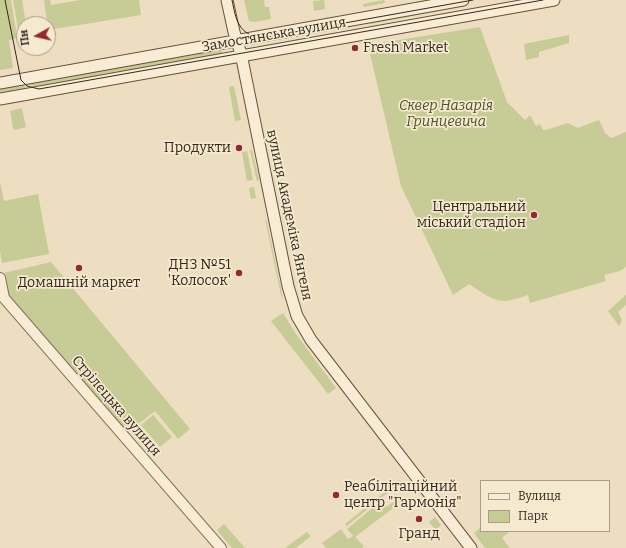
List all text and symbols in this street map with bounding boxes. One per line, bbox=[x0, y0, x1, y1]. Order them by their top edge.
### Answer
street label: Замостянська вулиця bbox=[201, 14, 347, 56]
north arrow bbox=[16, 16, 56, 56]
text: Пн bbox=[17, 29, 32, 46]
place label: Fresh Market bbox=[363, 40, 448, 56]
marker: Fresh Market bbox=[350, 43, 360, 53]
park label: Сквер Назарія Гринцевича bbox=[399, 98, 493, 130]
street label: вулиця Академіка Янгеля bbox=[263, 128, 315, 302]
place label: Продукти bbox=[164, 140, 231, 156]
marker: Продукти bbox=[234, 143, 244, 153]
place label: Центральний міський стадіон bbox=[417, 199, 526, 232]
marker: Центральний міський стадіон bbox=[529, 210, 539, 220]
place label: ДНЗ №51 'Колосок' bbox=[168, 257, 231, 290]
marker: Домашній маркет bbox=[74, 263, 84, 273]
marker: ДНЗ №51 'Колосок' bbox=[234, 268, 244, 278]
place label: Домашній маркет bbox=[18, 275, 140, 291]
street label: Стрілецька вулиця bbox=[68, 352, 164, 460]
place label: Реабілітаційний центр "Гармонія" bbox=[344, 479, 462, 512]
legend bbox=[480, 480, 610, 532]
text: Вулиця bbox=[518, 489, 561, 503]
marker: Реабілітаційний центр "Гармонія" bbox=[331, 490, 341, 500]
text: Парк bbox=[518, 509, 548, 523]
marker: Гранд bbox=[414, 514, 424, 524]
place label: Гранд bbox=[398, 526, 440, 542]

